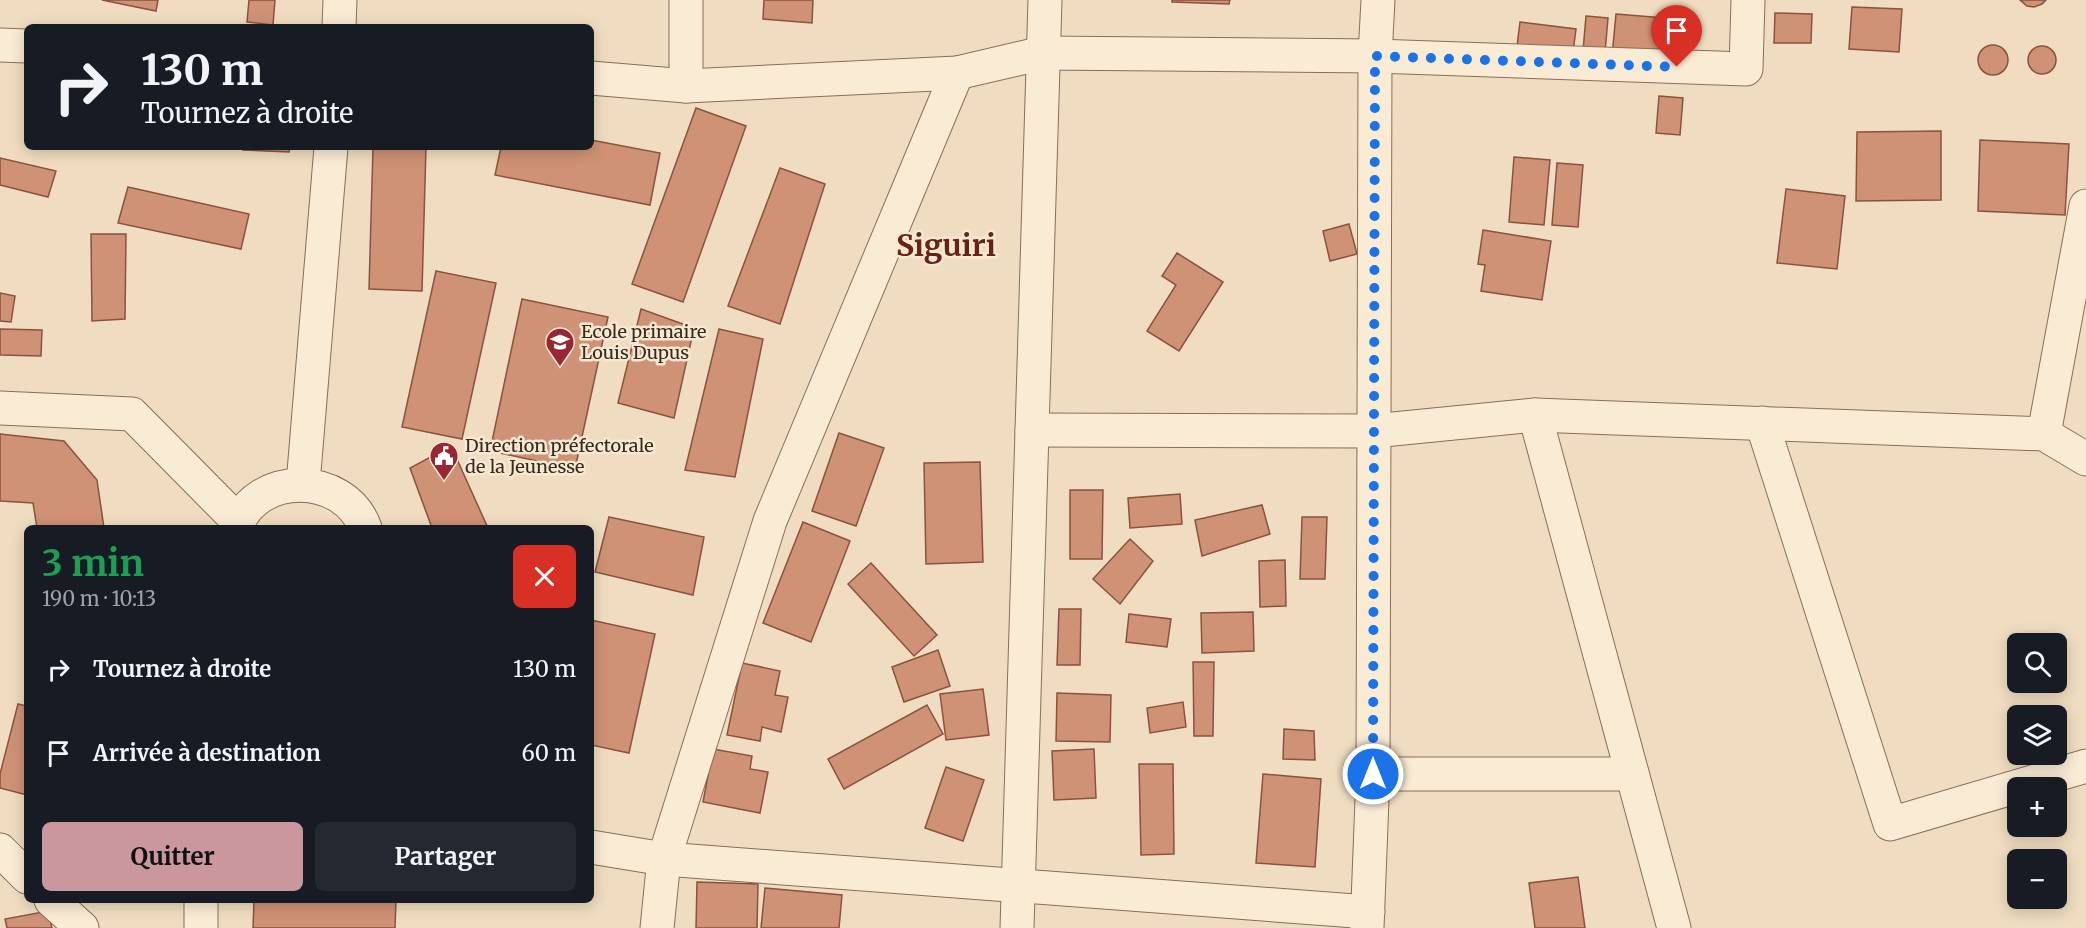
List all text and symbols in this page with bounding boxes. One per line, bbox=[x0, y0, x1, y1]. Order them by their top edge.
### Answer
pin bbox=[1651, 5, 1702, 67]
icon: arrive bbox=[1660, 14, 1693, 47]
text: 130 m bbox=[141, 44, 263, 96]
icon: right bbox=[42, 48, 120, 126]
text: Tournez à droite bbox=[141, 96, 353, 130]
district label: Siguiri bbox=[896, 226, 996, 264]
place label: Ecole primaire Louis Dupus bbox=[581, 320, 706, 364]
school or university icon: Ecole primaire Louis Dupus bbox=[544, 326, 576, 368]
place label: Direction préfectorale de la Jeunesse bbox=[465, 434, 654, 478]
public building icon: Direction préfectorale de la Jeunesse bbox=[428, 440, 460, 482]
text: 3 min bbox=[42, 541, 144, 586]
button: close bbox=[513, 545, 576, 608]
text: 190 m · 10:13 bbox=[42, 586, 156, 611]
map controls bbox=[2007, 633, 2067, 909]
button: search bbox=[2007, 633, 2067, 693]
icon: right bbox=[42, 653, 75, 686]
text: Tournez à droite bbox=[93, 655, 271, 683]
text: 130 m bbox=[513, 655, 576, 683]
button: layers bbox=[2007, 705, 2067, 765]
icon: arrive bbox=[42, 737, 75, 770]
text: Arrivée à destination bbox=[93, 739, 321, 767]
text: 60 m bbox=[522, 739, 576, 767]
position arrow bbox=[1341, 742, 1405, 806]
button: + bbox=[2007, 777, 2067, 837]
button: Quitter bbox=[42, 822, 303, 891]
button: Partager bbox=[315, 822, 576, 891]
button: − bbox=[2007, 849, 2067, 909]

